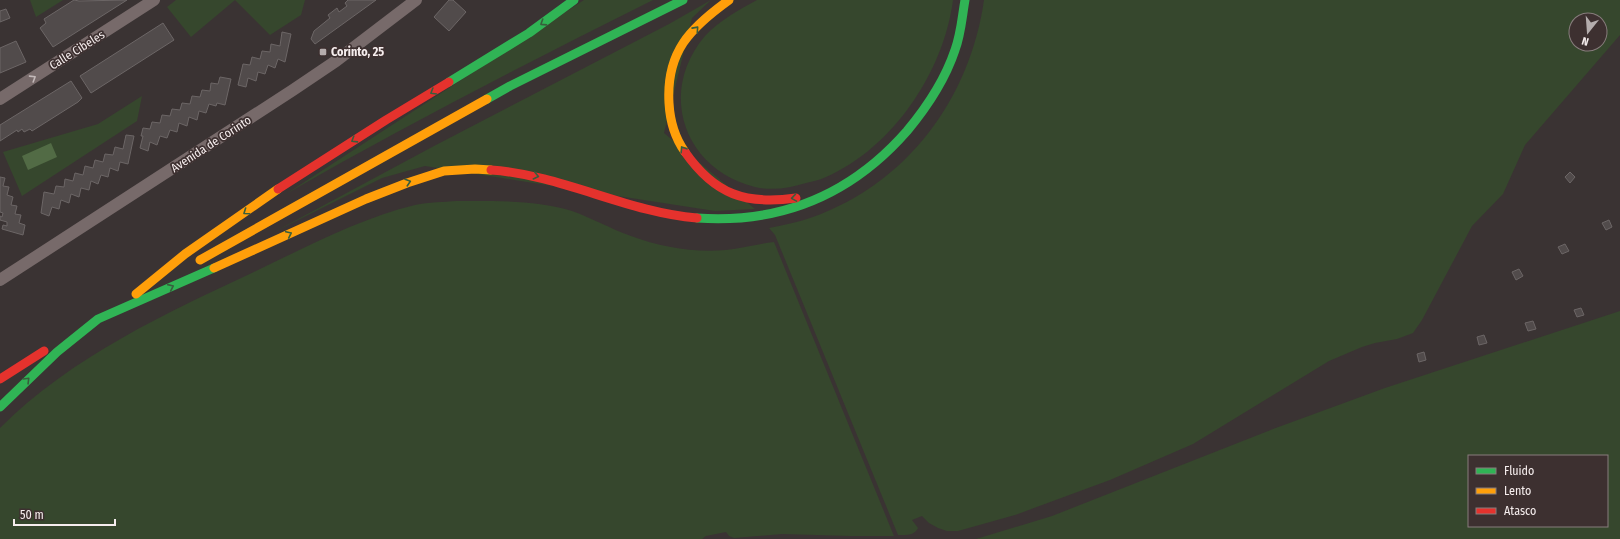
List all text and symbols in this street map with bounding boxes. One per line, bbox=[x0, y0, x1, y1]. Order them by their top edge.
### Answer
north arrow bbox=[1568, 12, 1608, 52]
one-way arrow bbox=[540, 18, 547, 26]
one-way arrow bbox=[691, 27, 698, 34]
street label: Calle Cibeles bbox=[47, 28, 107, 72]
text: N bbox=[1580, 34, 1590, 48]
place label: Corinto, 25 bbox=[331, 45, 384, 59]
marker: Corinto, 25 bbox=[318, 47, 328, 57]
one-way arrow bbox=[29, 75, 36, 82]
one-way arrow bbox=[430, 88, 437, 95]
street label: Avenida de Corinto bbox=[168, 113, 254, 175]
one-way arrow bbox=[351, 135, 358, 143]
one-way arrow bbox=[681, 146, 688, 153]
one-way arrow bbox=[533, 171, 539, 179]
one-way arrow bbox=[405, 178, 412, 187]
one-way arrow bbox=[791, 193, 797, 202]
one-way arrow bbox=[243, 207, 250, 215]
one-way arrow bbox=[285, 231, 293, 239]
one-way arrow bbox=[166, 284, 174, 292]
one-way arrow bbox=[22, 377, 30, 384]
legend bbox=[1468, 455, 1608, 527]
text: Fluido bbox=[1504, 464, 1534, 478]
text: Lento bbox=[1504, 484, 1531, 498]
scale bar bbox=[14, 501, 115, 527]
text: Atasco bbox=[1504, 504, 1536, 518]
text: 50 m bbox=[20, 508, 44, 522]

